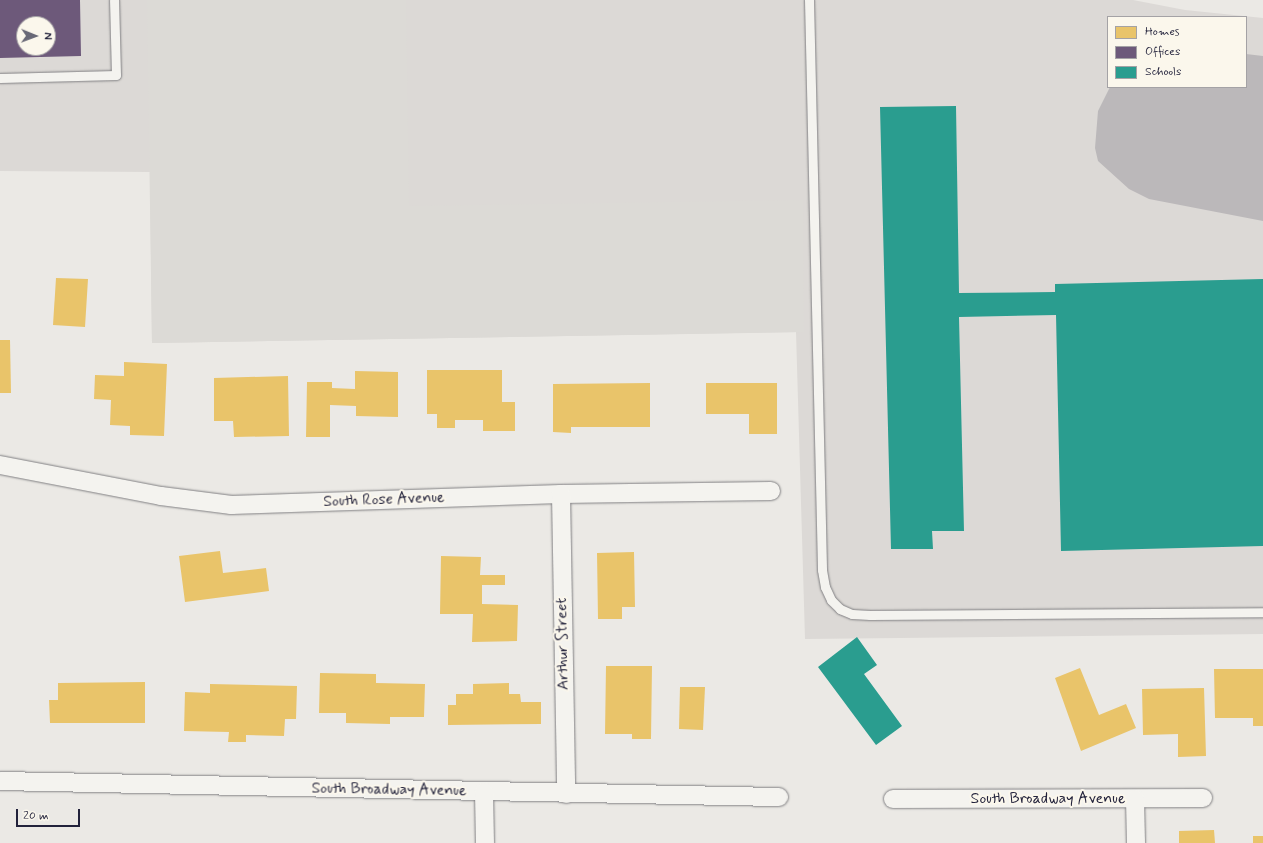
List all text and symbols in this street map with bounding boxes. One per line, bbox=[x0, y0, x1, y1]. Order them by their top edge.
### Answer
north arrow bbox=[16, 16, 56, 56]
legend bbox=[1107, 16, 1247, 88]
text: Homes bbox=[1145, 24, 1180, 40]
text: N bbox=[40, 32, 54, 40]
text: Offices bbox=[1145, 44, 1180, 60]
text: Schools bbox=[1145, 64, 1181, 80]
street label: South Rose Avenue bbox=[322, 488, 446, 512]
street label: Arthur Street bbox=[553, 596, 573, 692]
street label: South Broadway Avenue bbox=[310, 779, 468, 801]
street label: South Broadway Avenue bbox=[969, 789, 1127, 809]
scale bar bbox=[18, 801, 82, 827]
text: 20 m bbox=[23, 808, 49, 824]

